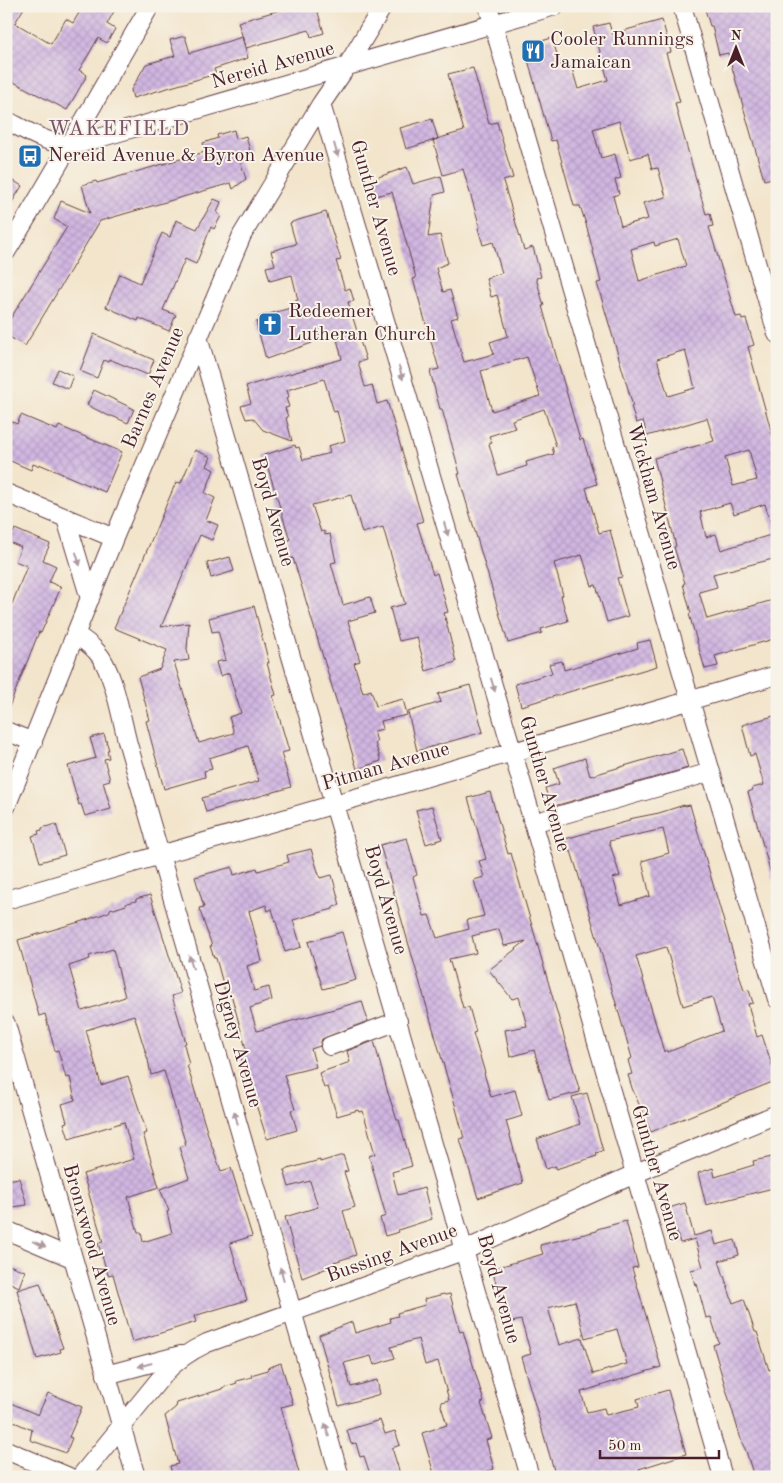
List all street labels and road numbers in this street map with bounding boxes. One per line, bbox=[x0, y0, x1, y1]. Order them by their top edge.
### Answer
street label: Nereid Avenue bbox=[209, 39, 337, 93]
street label: Gunther Avenue bbox=[346, 138, 404, 278]
street label: Barnes Avenue bbox=[119, 324, 189, 452]
street label: Wickham Avenue bbox=[623, 422, 683, 572]
street label: Boyd Avenue bbox=[247, 455, 297, 569]
street label: Gunther Avenue bbox=[515, 714, 573, 854]
street label: Pitman Avenue bbox=[320, 739, 452, 795]
street label: Boyd Avenue bbox=[360, 843, 410, 957]
street label: Digney Avenue bbox=[209, 978, 265, 1110]
street label: Gunther Avenue bbox=[627, 1103, 685, 1243]
street label: Bronxwood Avenue bbox=[58, 1162, 124, 1328]
street label: Bussing Avenue bbox=[324, 1221, 460, 1287]
street label: Boyd Avenue bbox=[473, 1232, 523, 1346]

